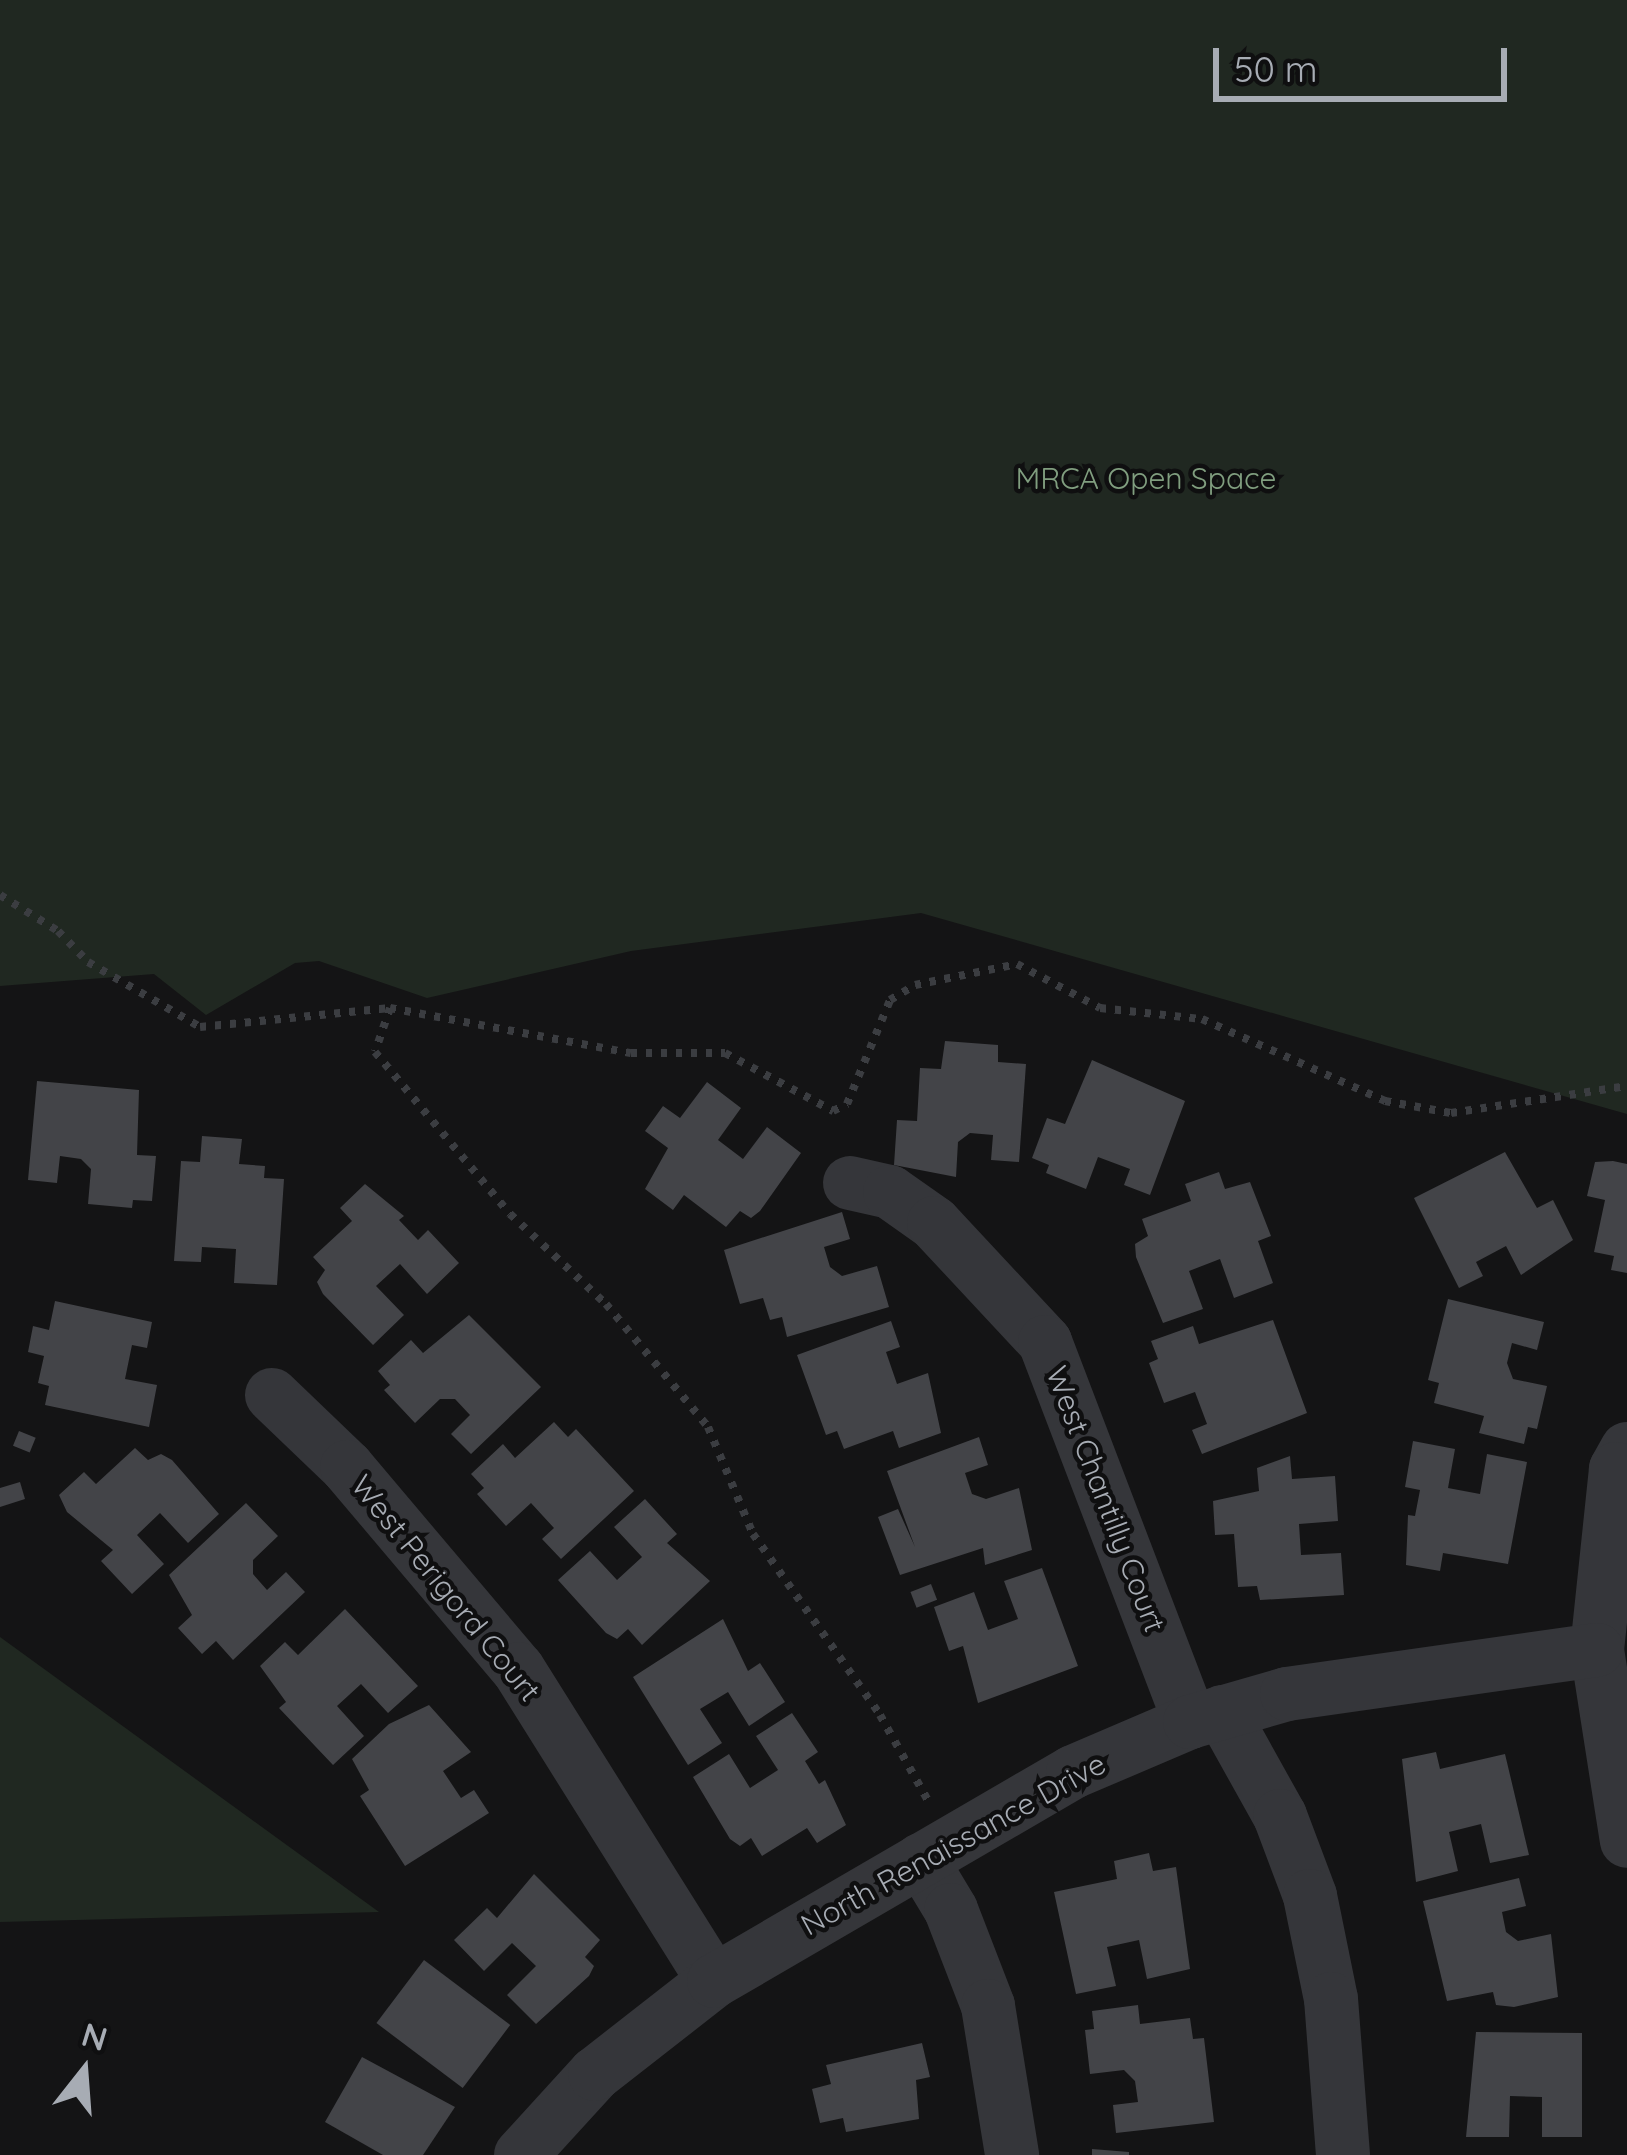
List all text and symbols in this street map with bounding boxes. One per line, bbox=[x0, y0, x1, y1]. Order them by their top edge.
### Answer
scale bar bbox=[1219, 24, 1513, 98]
text: 50 m bbox=[1234, 46, 1318, 91]
park label: MRCA Open Space bbox=[1015, 460, 1277, 496]
street label: West Chantilly Court bbox=[1039, 1361, 1173, 1637]
street label: West Perigord Court bbox=[344, 1468, 548, 1708]
street label: North Renaissance Drive bbox=[794, 1745, 1112, 1943]
north arrow bbox=[24, 2011, 144, 2131]
text: N bbox=[77, 2013, 112, 2059]

